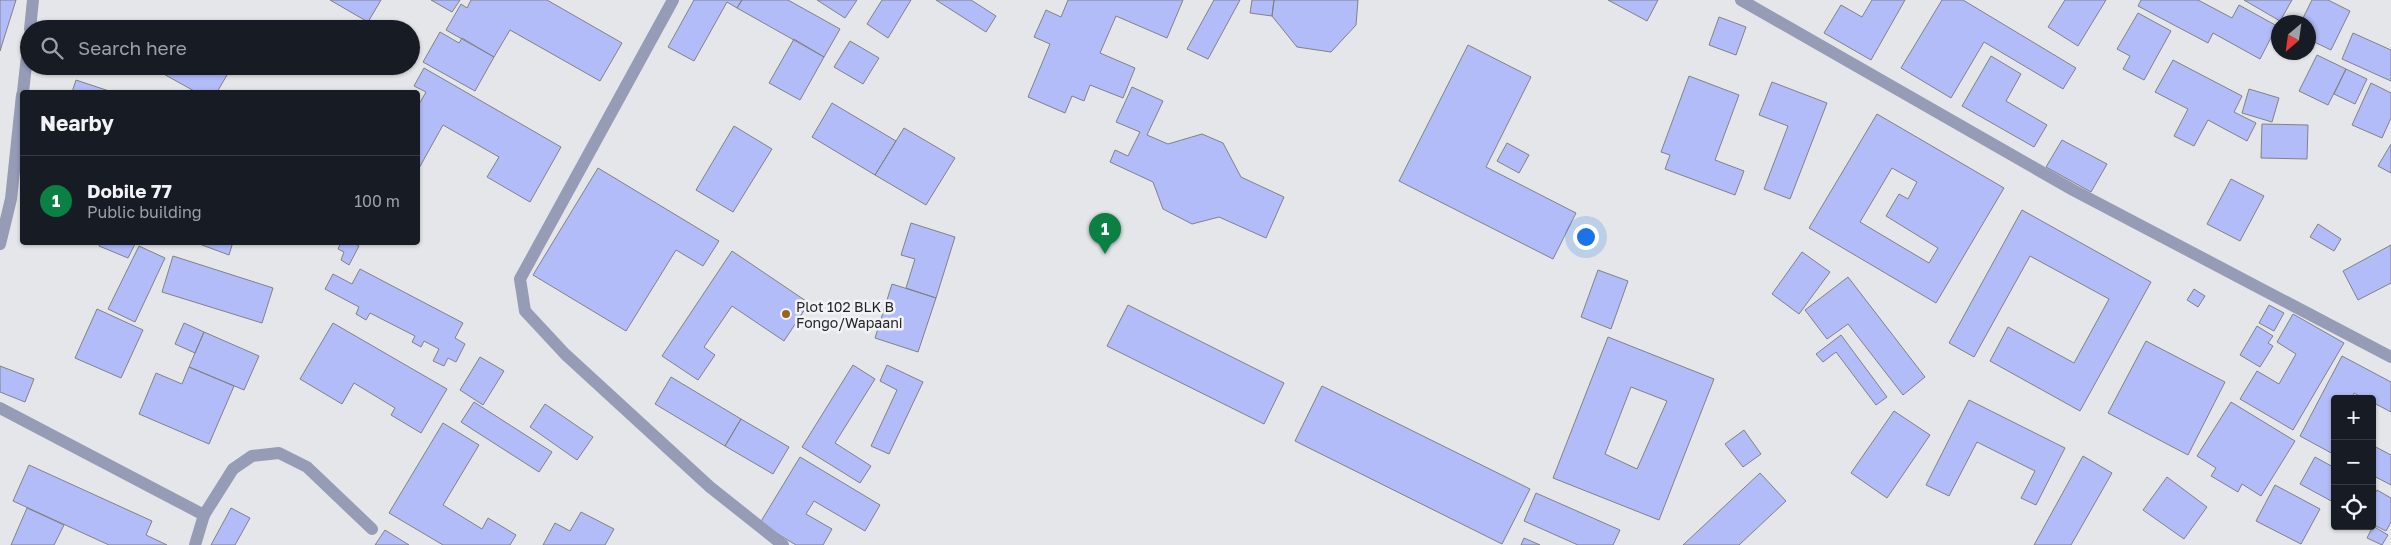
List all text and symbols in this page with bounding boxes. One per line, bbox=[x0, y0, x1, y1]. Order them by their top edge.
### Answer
north arrow bbox=[2271, 15, 2316, 60]
search box bbox=[20, 20, 420, 75]
icon: search bbox=[38, 34, 66, 62]
text: Search here bbox=[78, 36, 187, 59]
text: Nearby bbox=[40, 110, 114, 136]
text: Dobile 77 bbox=[87, 179, 172, 202]
text: 1 bbox=[52, 191, 60, 211]
text: 100 m bbox=[354, 191, 400, 211]
text: Public building bbox=[87, 202, 202, 222]
pin: 1 bbox=[1089, 213, 1121, 254]
your location bbox=[1573, 224, 1599, 250]
place label: Plot 102 BLK B Fongo/Wapaani bbox=[796, 298, 903, 331]
marker: Plot 102 BLK B Fongo/Wapaani bbox=[780, 308, 792, 320]
map controls bbox=[2331, 395, 2376, 530]
button: + bbox=[2331, 395, 2376, 440]
button: − bbox=[2331, 440, 2376, 485]
button: locate bbox=[2331, 485, 2376, 530]

